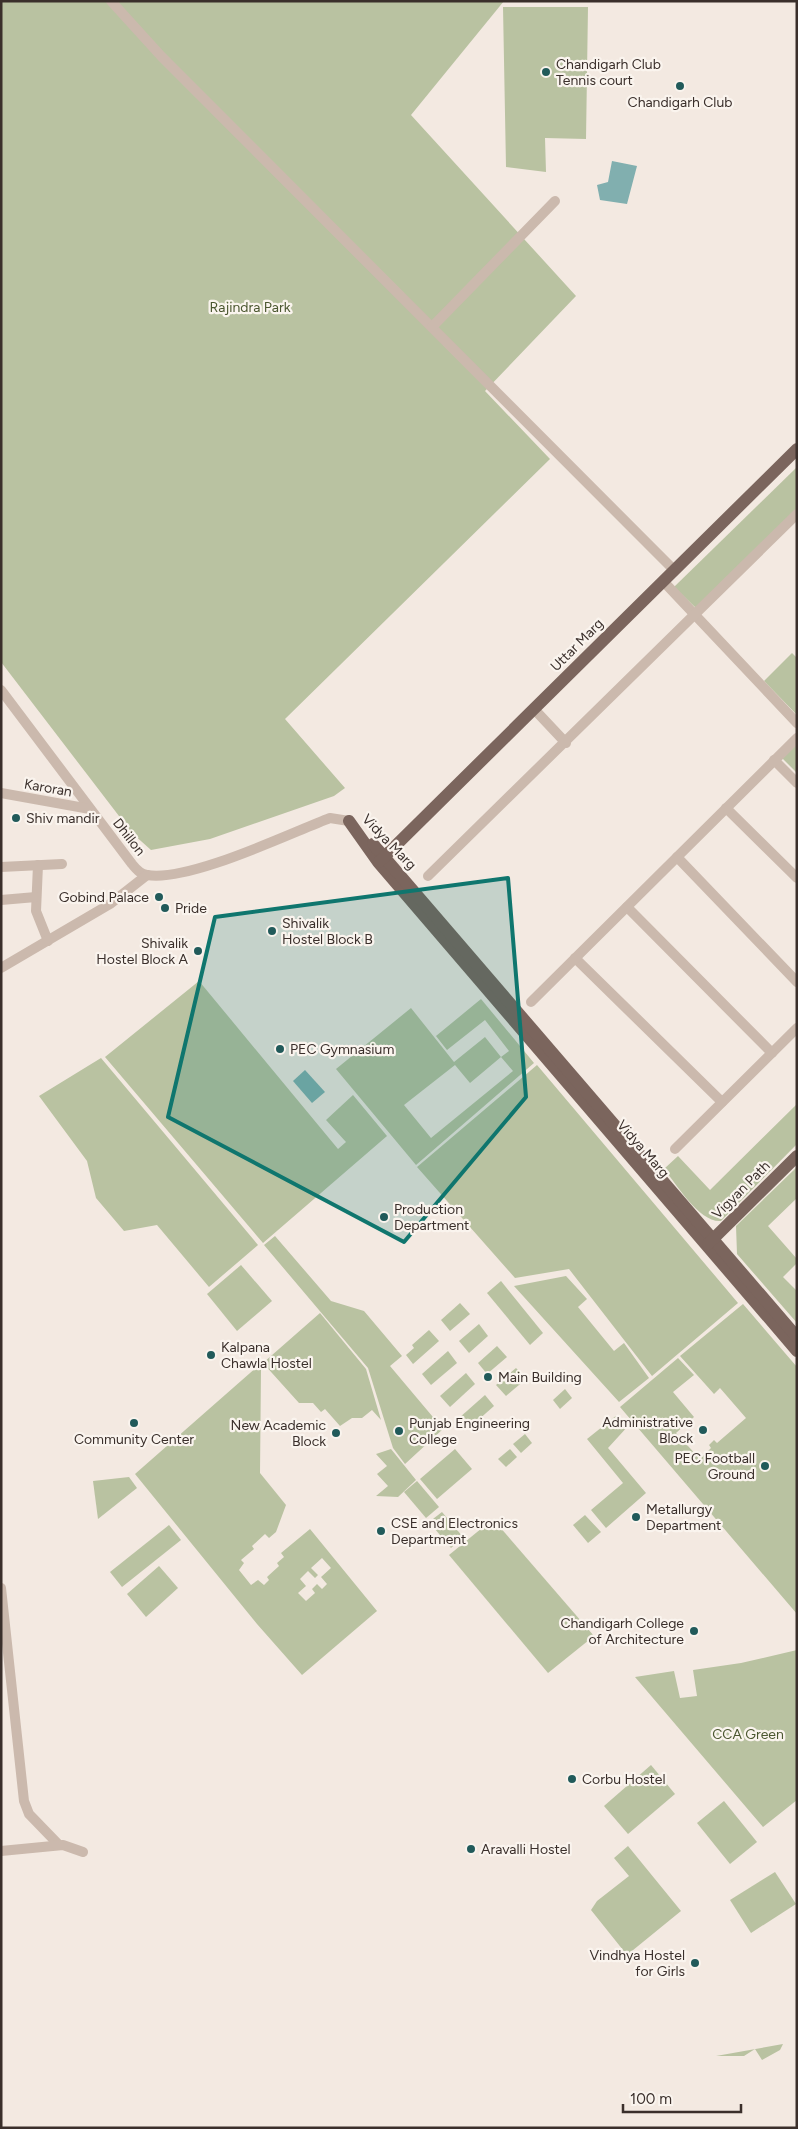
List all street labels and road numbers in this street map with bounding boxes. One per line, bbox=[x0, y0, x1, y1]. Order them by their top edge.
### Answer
street label: Uttar Marg bbox=[547, 615, 607, 675]
street label: Karoran bbox=[23, 775, 73, 801]
street label: Vidya Marg bbox=[358, 811, 420, 873]
street label: Dhillon bbox=[109, 815, 149, 859]
street label: Vidya Marg bbox=[613, 1117, 673, 1181]
street label: Vigyan Path bbox=[708, 1157, 774, 1223]

